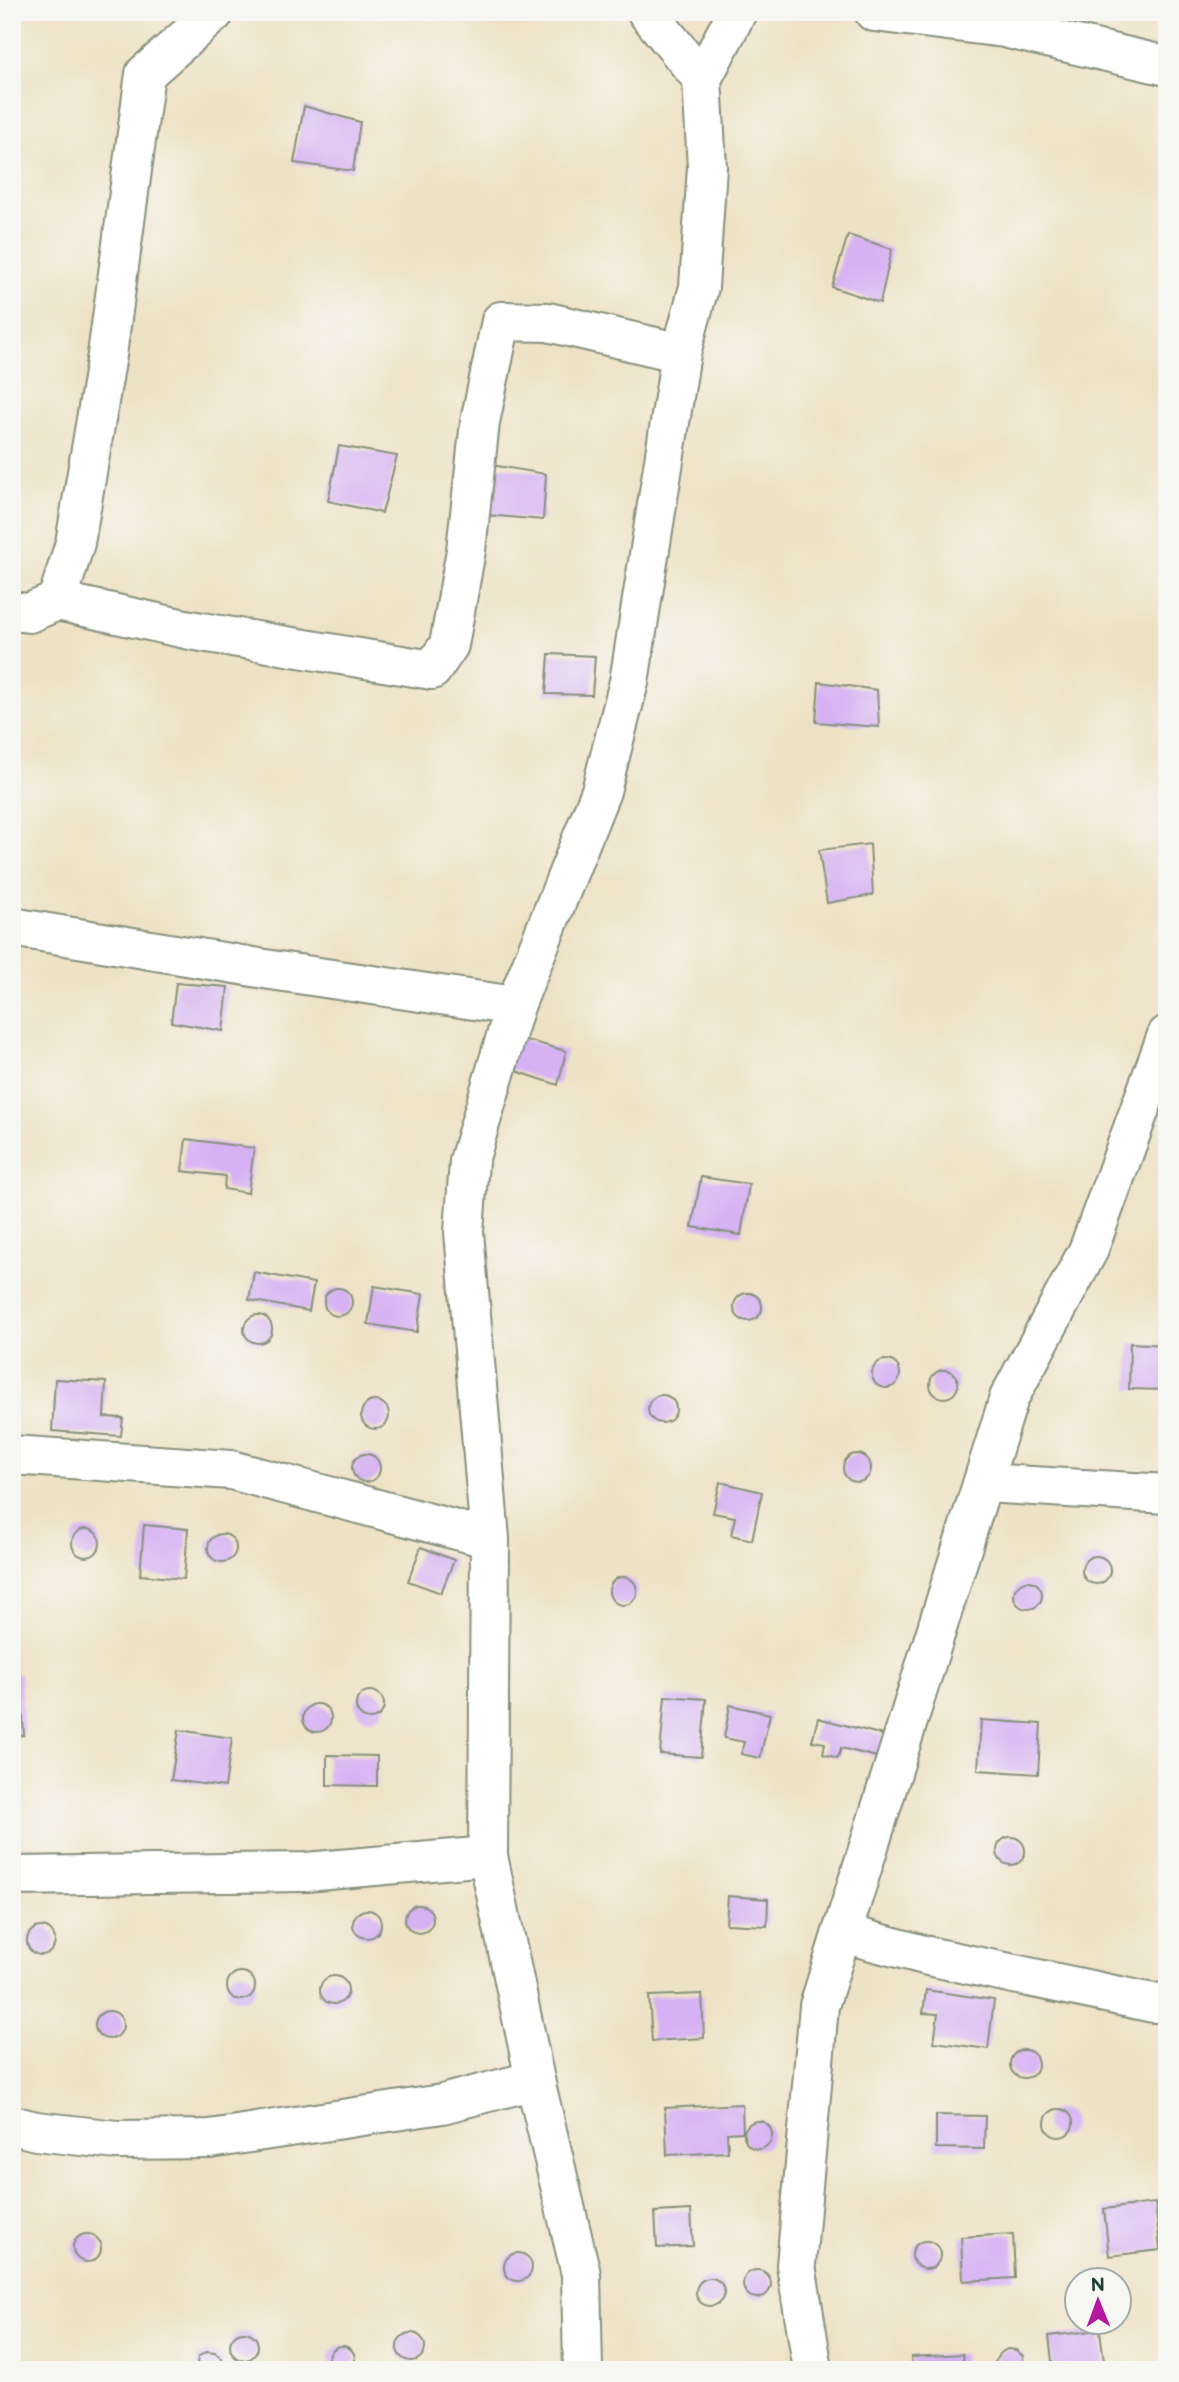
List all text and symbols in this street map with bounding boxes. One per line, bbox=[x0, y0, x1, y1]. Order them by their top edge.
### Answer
north arrow bbox=[1064, 2266, 1134, 2336]
text: N bbox=[1090, 2274, 1105, 2297]

